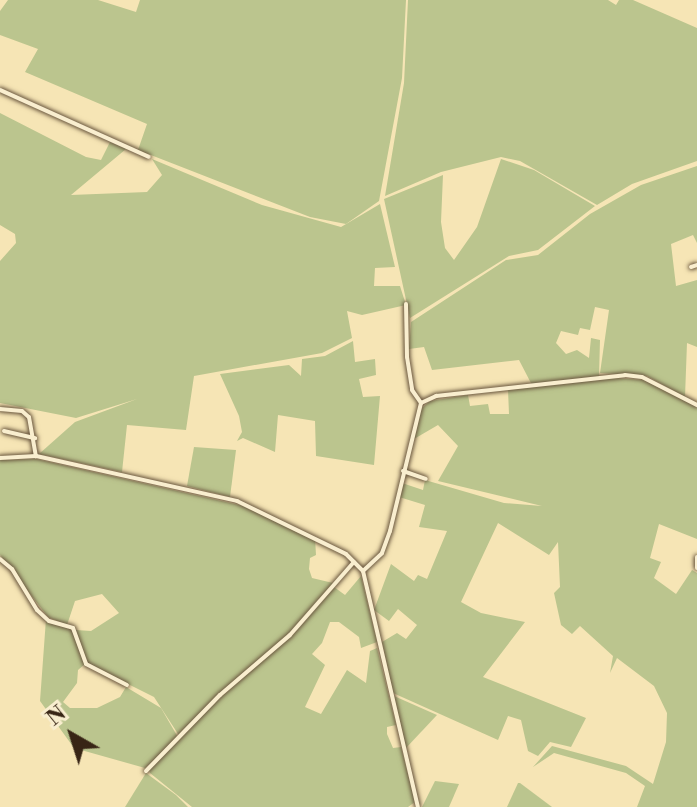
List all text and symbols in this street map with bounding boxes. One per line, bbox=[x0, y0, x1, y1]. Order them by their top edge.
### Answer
north arrow bbox=[32, 695, 112, 775]
text: N bbox=[41, 700, 72, 732]

